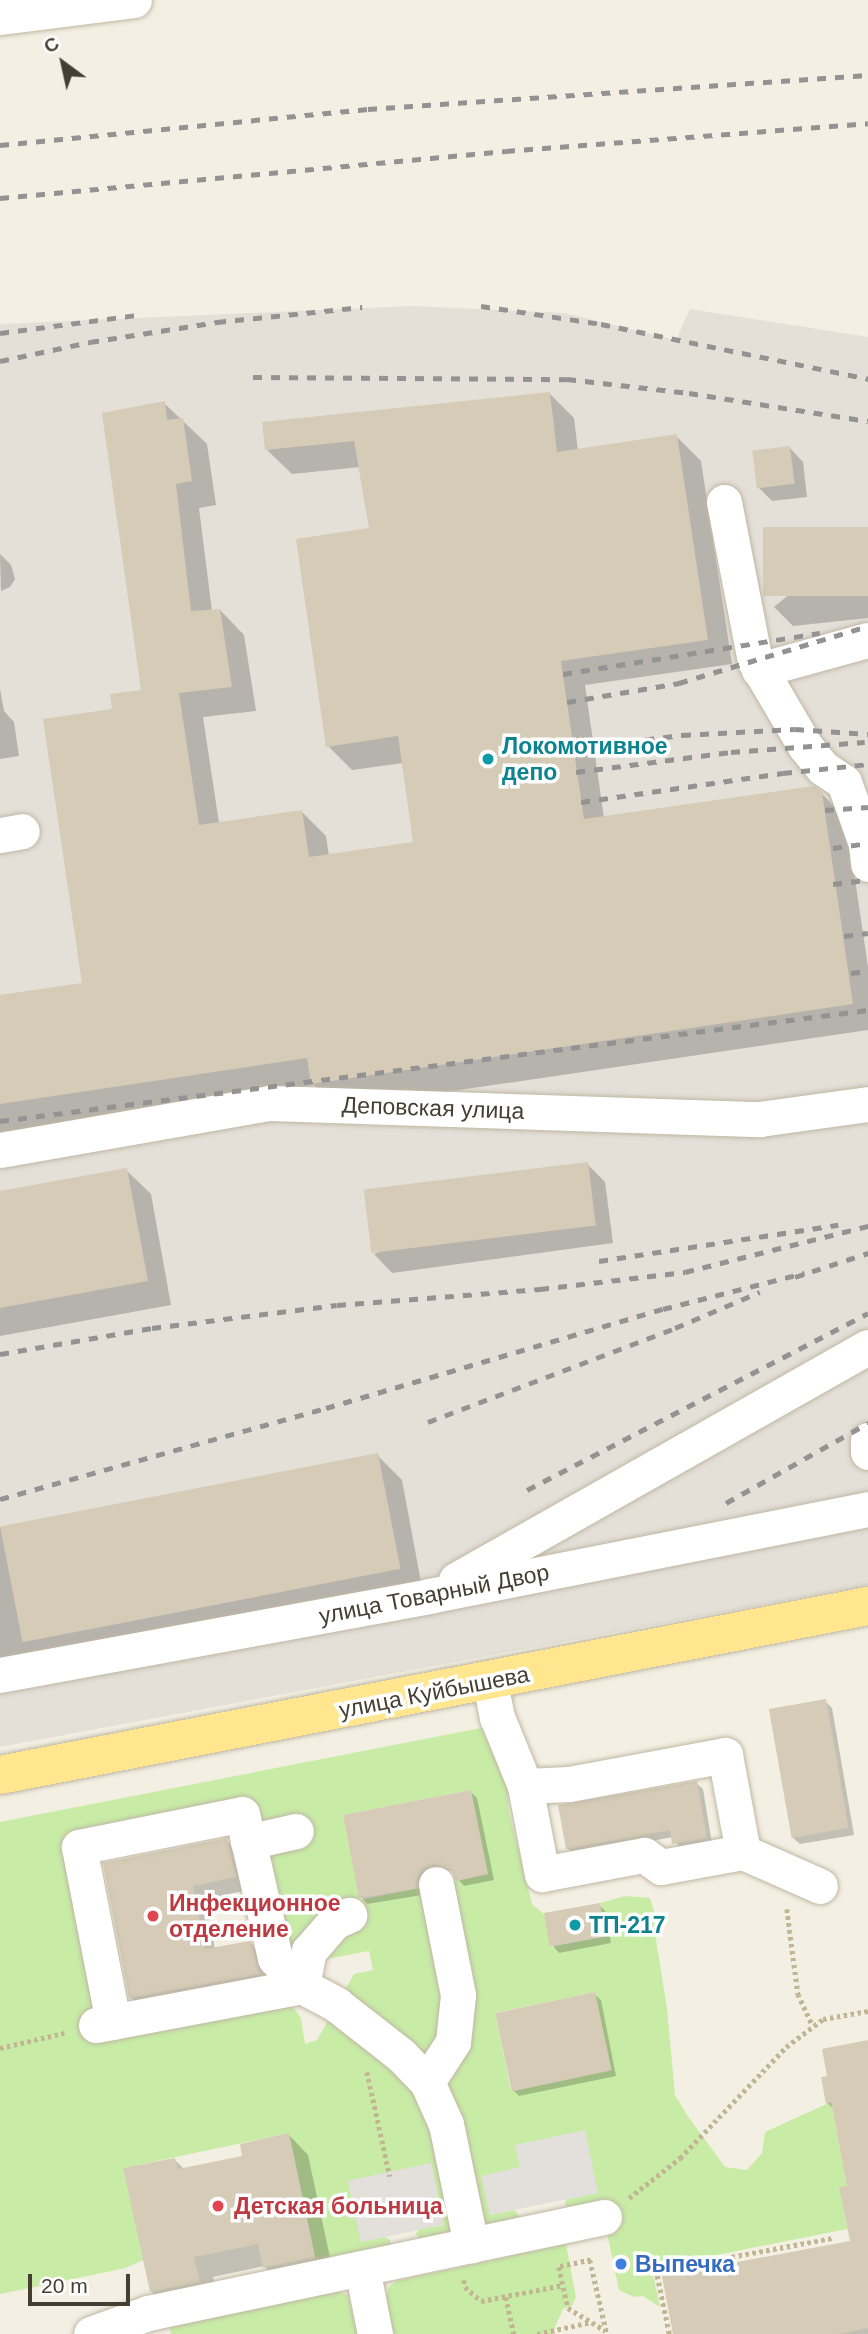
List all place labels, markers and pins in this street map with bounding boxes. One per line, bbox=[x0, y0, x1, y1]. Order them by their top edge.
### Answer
place label: Локомотивное депо bbox=[502, 732, 668, 786]
marker: Локомотивное депо bbox=[480, 751, 496, 767]
place label: Инфекционное отделение bbox=[169, 1889, 341, 1943]
marker: Инфекционное отделение bbox=[143, 1906, 163, 1926]
place label: ТП-217 bbox=[589, 1911, 666, 1939]
marker: ТП-217 bbox=[567, 1917, 583, 1933]
place label: Детская больница bbox=[234, 2192, 443, 2220]
marker: Детская больница bbox=[208, 2196, 228, 2216]
place label: Выпечка bbox=[635, 2250, 735, 2278]
marker: Выпечка bbox=[613, 2256, 629, 2272]

